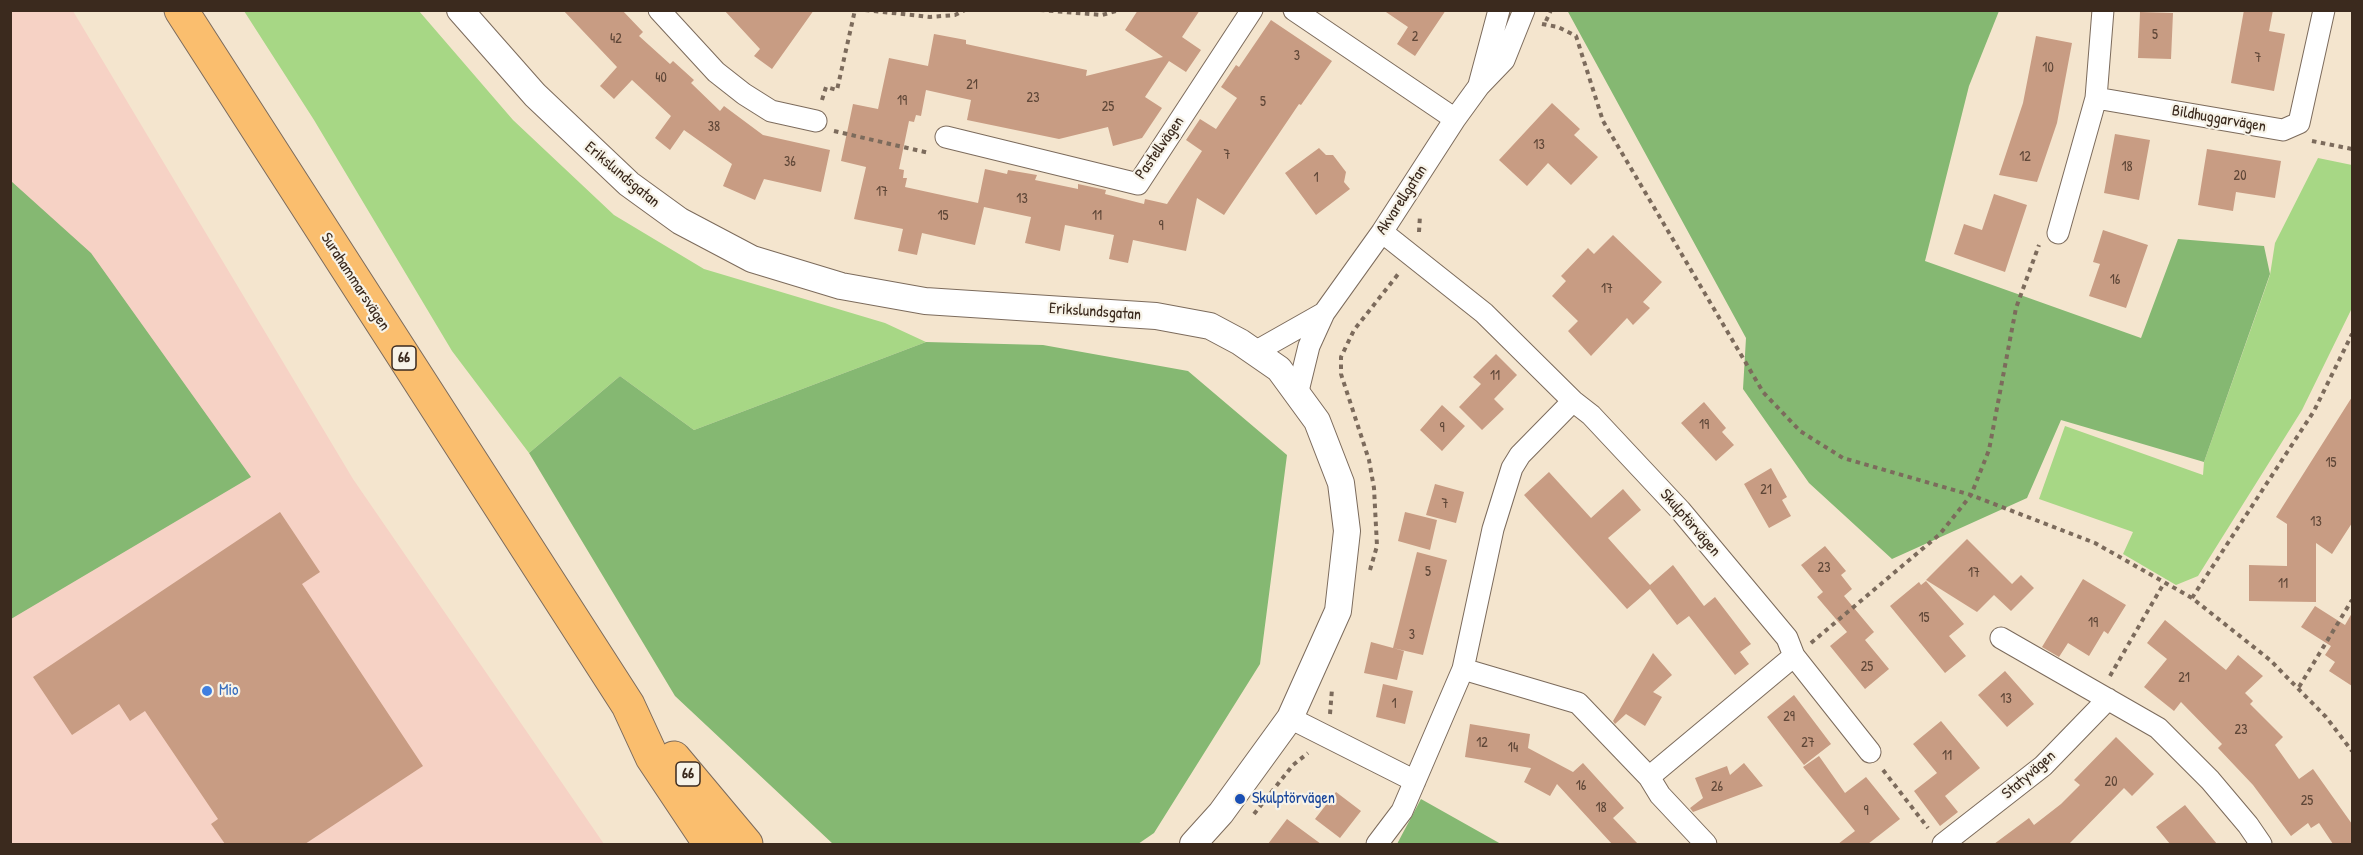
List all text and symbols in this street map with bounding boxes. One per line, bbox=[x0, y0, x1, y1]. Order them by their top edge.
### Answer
house number: 5 bbox=[2152, 27, 2158, 43]
house number: 2 bbox=[1412, 29, 1418, 45]
house number: 42 bbox=[610, 31, 622, 47]
house number: 3 bbox=[1294, 48, 1300, 64]
house number: 7 bbox=[2255, 50, 2261, 66]
house number: 10 bbox=[2042, 60, 2054, 76]
house number: 40 bbox=[655, 70, 667, 86]
house number: 21 bbox=[966, 77, 978, 93]
house number: 23 bbox=[1027, 90, 1039, 106]
house number: 19 bbox=[897, 93, 907, 109]
house number: 5 bbox=[1260, 94, 1266, 110]
house number: 25 bbox=[1102, 99, 1114, 115]
street label: Bildhuggarvägen bbox=[2170, 101, 2268, 137]
street label: Pastellvägen bbox=[1131, 113, 1189, 183]
house number: 38 bbox=[708, 119, 720, 135]
house number: 13 bbox=[1533, 137, 1545, 153]
street label: Erikslundsgatan bbox=[580, 138, 664, 212]
house number: 7 bbox=[1224, 147, 1230, 163]
house number: 12 bbox=[2019, 149, 2031, 165]
house number: 36 bbox=[784, 154, 796, 170]
house number: 18 bbox=[2121, 159, 2133, 175]
street label: Akvarellgatan bbox=[1372, 162, 1432, 238]
house number: 20 bbox=[2234, 168, 2246, 184]
house number: 1 bbox=[1313, 170, 1319, 186]
house number: 17 bbox=[876, 184, 888, 200]
house number: 13 bbox=[1016, 191, 1028, 207]
house number: 15 bbox=[937, 208, 949, 224]
house number: 11 bbox=[1092, 208, 1102, 224]
house number: 9 bbox=[1158, 218, 1164, 234]
street label: Surahammarsvägen bbox=[316, 229, 394, 335]
house number: 16 bbox=[2110, 272, 2120, 288]
house number: 17 bbox=[1601, 281, 1613, 297]
street label: Erikslundsgatan bbox=[1048, 299, 1142, 325]
road number: 66 bbox=[392, 346, 416, 370]
house number: 11 bbox=[1490, 368, 1500, 384]
house number: 19 bbox=[1699, 417, 1709, 433]
house number: 9 bbox=[1439, 420, 1445, 436]
house number: 15 bbox=[2325, 455, 2337, 471]
house number: 21 bbox=[1760, 482, 1772, 498]
street label: Skulptörvägen bbox=[1656, 485, 1724, 561]
house number: 7 bbox=[1442, 496, 1448, 512]
house number: 13 bbox=[2310, 514, 2322, 530]
house number: 23 bbox=[1818, 560, 1830, 576]
house number: 5 bbox=[1425, 564, 1431, 580]
house number: 17 bbox=[1968, 565, 1980, 581]
house number: 11 bbox=[2278, 576, 2288, 592]
house number: 15 bbox=[1918, 610, 1930, 626]
house number: 19 bbox=[2088, 615, 2098, 631]
house number: 3 bbox=[1409, 627, 1415, 643]
house number: 25 bbox=[1861, 659, 1873, 675]
house number: 21 bbox=[2178, 670, 2190, 686]
place label: Mio bbox=[219, 681, 239, 701]
marker: Mio bbox=[200, 684, 214, 698]
house number: 13 bbox=[2000, 691, 2012, 707]
house number: 1 bbox=[1391, 696, 1397, 712]
house number: 29 bbox=[1783, 709, 1795, 725]
house number: 23 bbox=[2235, 722, 2247, 738]
house number: 12 bbox=[1476, 735, 1488, 751]
house number: 27 bbox=[1801, 735, 1815, 751]
house number: 14 bbox=[1508, 740, 1518, 756]
street label: Statyvägen bbox=[1998, 747, 2060, 803]
house number: 11 bbox=[1942, 748, 1952, 764]
road number: 66 bbox=[676, 762, 700, 786]
house number: 20 bbox=[2105, 774, 2117, 790]
house number: 16 bbox=[1576, 778, 1586, 794]
house number: 26 bbox=[1711, 779, 1723, 795]
place label: Skulptörvägen bbox=[1252, 789, 1335, 809]
marker: Skulptörvägen bbox=[1233, 792, 1247, 806]
house number: 25 bbox=[2301, 793, 2313, 809]
house number: 18 bbox=[1595, 800, 1607, 816]
house number: 9 bbox=[1863, 803, 1869, 819]

